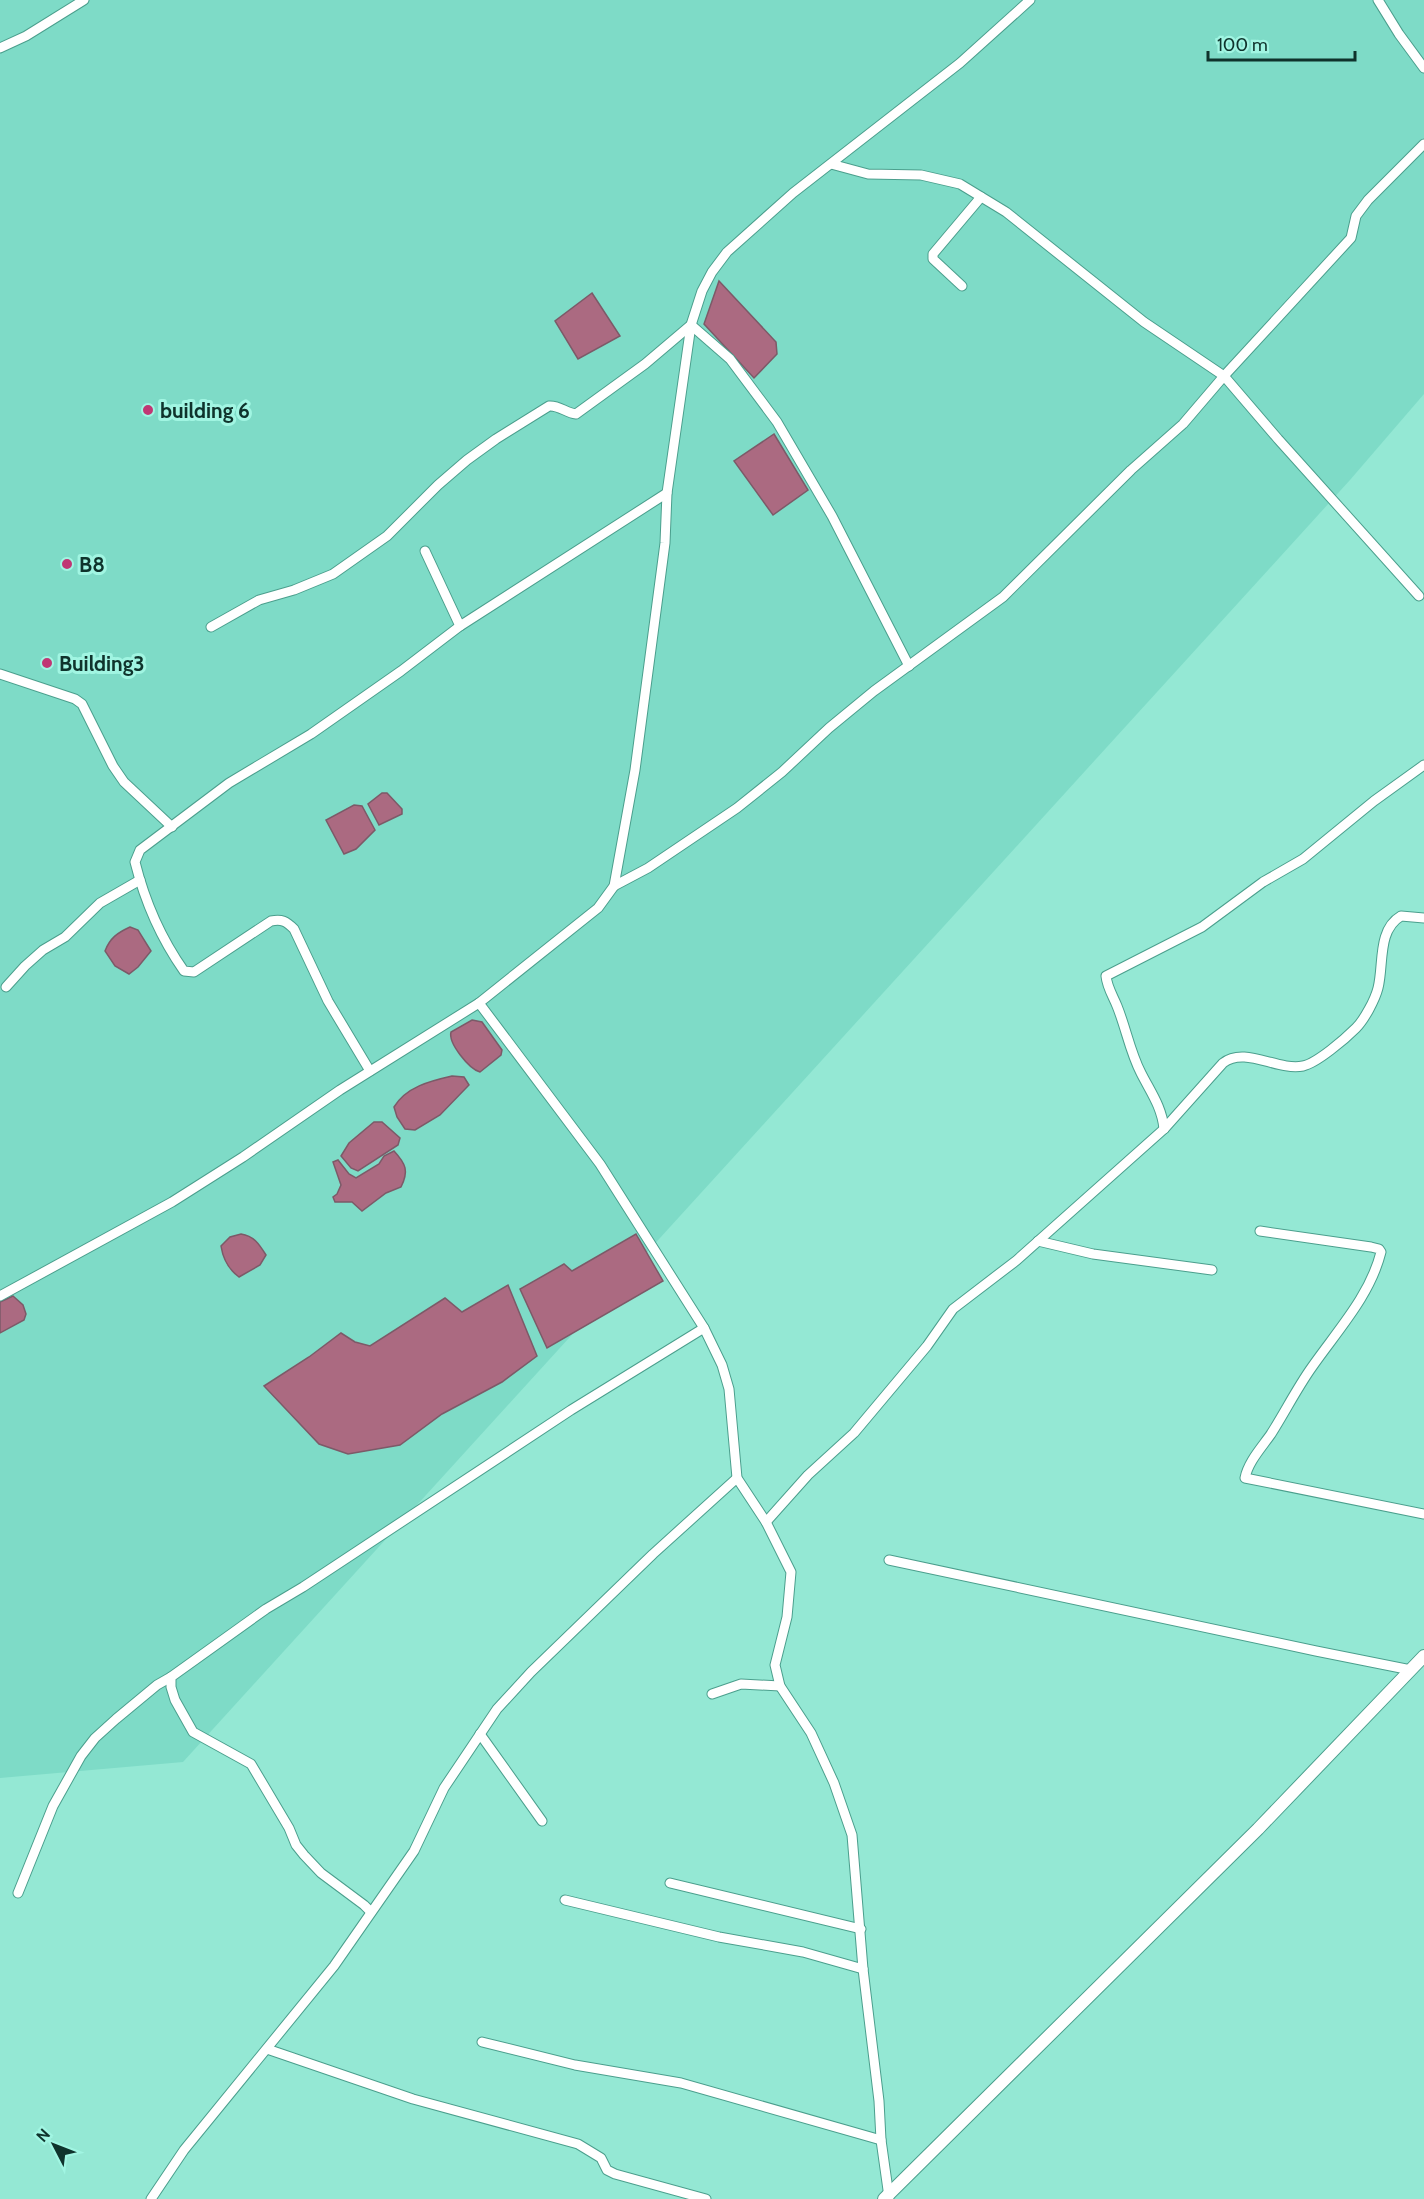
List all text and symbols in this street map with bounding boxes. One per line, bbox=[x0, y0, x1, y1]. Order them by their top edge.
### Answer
scale bar bbox=[1208, 24, 1355, 62]
text: 100 m bbox=[1217, 34, 1268, 56]
place label: building 6 bbox=[160, 398, 250, 423]
marker: building 6 bbox=[141, 403, 155, 417]
place label: B8 bbox=[79, 552, 105, 577]
marker: B8 bbox=[60, 557, 74, 571]
place label: Building3 bbox=[59, 651, 145, 676]
marker: Building3 bbox=[40, 656, 54, 670]
north arrow bbox=[24, 2115, 84, 2175]
text: N bbox=[32, 2125, 54, 2146]

